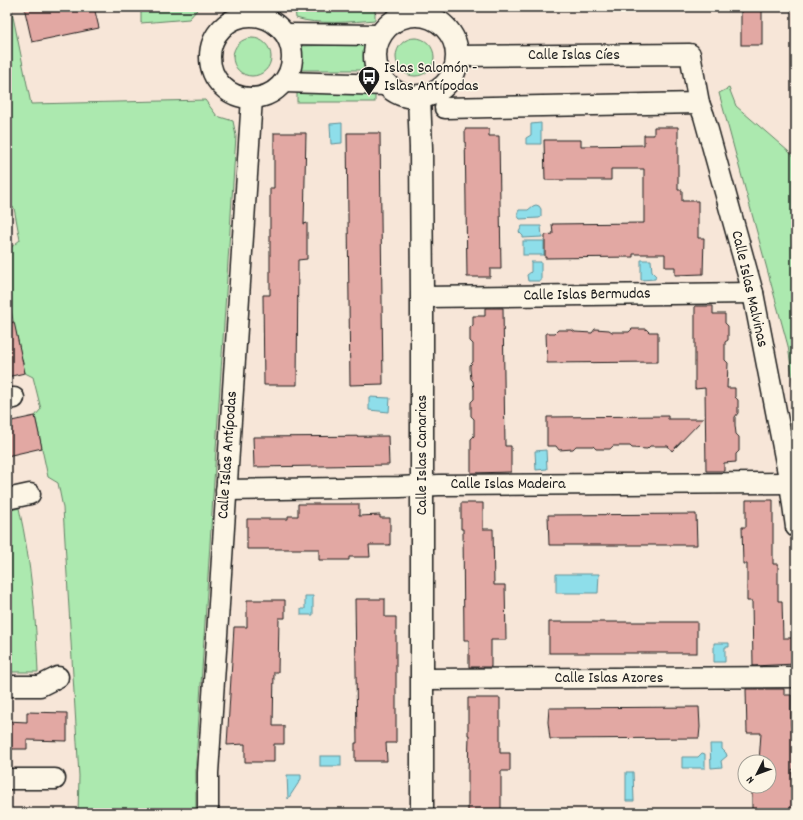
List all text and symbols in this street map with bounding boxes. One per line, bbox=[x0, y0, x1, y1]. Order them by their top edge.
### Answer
street label: Calle Islas Cíes bbox=[528, 44, 620, 67]
place label: Islas Salomón - Islas Antípodas bbox=[384, 57, 479, 98]
bus stop icon: Islas Salomón - Islas Antípodas bbox=[356, 64, 382, 97]
street label: Calle Islas Malvinas bbox=[724, 228, 774, 350]
street label: Calle Islas Bermudas bbox=[523, 282, 651, 308]
street label: Calle Islas Antípodas bbox=[212, 390, 244, 520]
street label: Calle Islas Canarias bbox=[411, 394, 434, 515]
street label: Calle Islas Madeira bbox=[451, 473, 566, 496]
street label: Calle Islas Azores bbox=[555, 667, 664, 690]
north arrow bbox=[737, 754, 777, 794]
text: N bbox=[743, 772, 759, 787]

